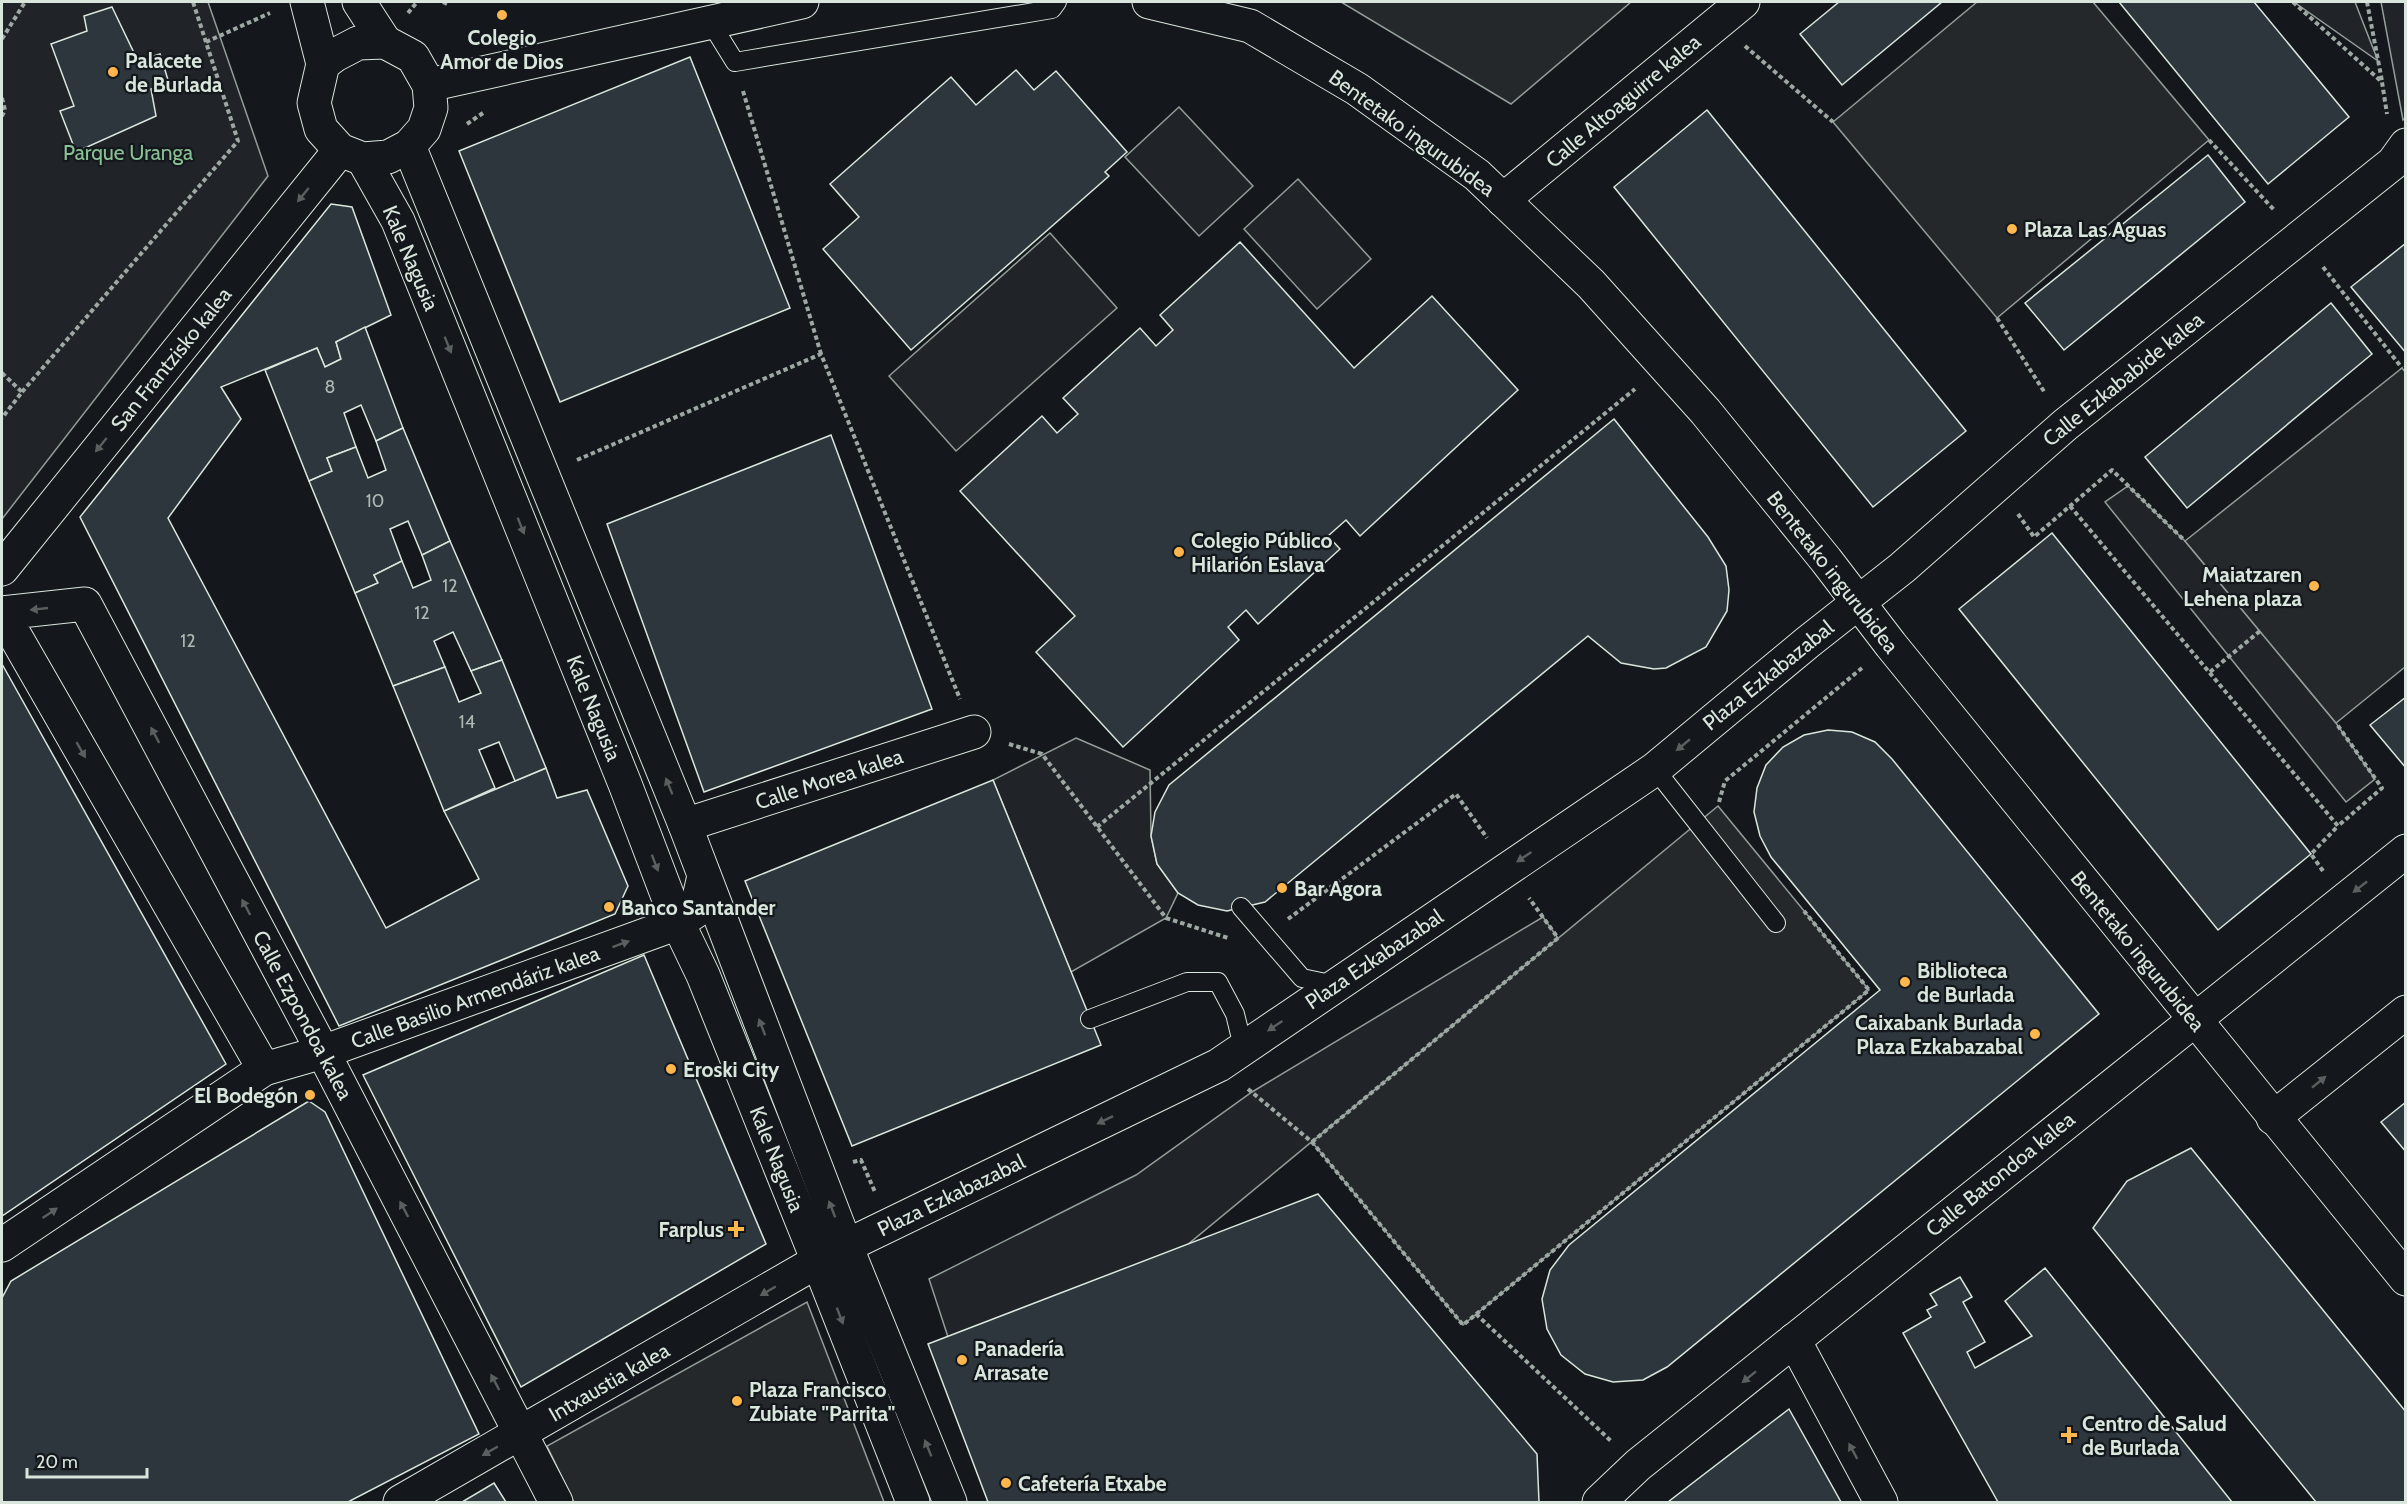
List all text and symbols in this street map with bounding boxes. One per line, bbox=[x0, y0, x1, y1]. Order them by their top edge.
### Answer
marker: Colegio Amor de Dios bbox=[495, 8, 509, 22]
place label: Colegio Amor de Dios bbox=[440, 25, 564, 74]
street label: Calle Altoaguirre kalea bbox=[1541, 29, 1705, 173]
place label: Palacete de Burlada bbox=[125, 48, 223, 97]
street label: Bentetako ingurubidea bbox=[1324, 64, 1500, 202]
marker: Palacete de Burlada bbox=[106, 65, 120, 79]
park label: Parque Uranga bbox=[63, 140, 193, 165]
one-way arrow bbox=[298, 188, 310, 203]
street label: Kale Nagusia bbox=[378, 202, 444, 314]
place label: Plaza Las Aguas bbox=[2024, 217, 2167, 242]
marker: Plaza Las Aguas bbox=[2005, 222, 2019, 236]
street label: San Frantzisko kalea bbox=[105, 282, 237, 436]
street label: Calle Ezkababide kalea bbox=[2038, 307, 2208, 451]
one-way arrow bbox=[444, 336, 453, 354]
house number: 8 bbox=[325, 376, 335, 398]
one-way arrow bbox=[95, 437, 108, 453]
street label: Bentetako ingurubidea bbox=[1762, 486, 1904, 658]
house number: 10 bbox=[366, 490, 384, 512]
one-way arrow bbox=[517, 517, 526, 535]
place label: Colegio Público Hilarión Eslava bbox=[1191, 528, 1333, 577]
marker: Colegio Público Hilarión Eslava bbox=[1172, 545, 1186, 559]
place label: Maiatzaren Lehena plaza bbox=[2183, 562, 2303, 611]
house number: 12 bbox=[442, 575, 458, 597]
marker: Maiatzaren Lehena plaza bbox=[2307, 579, 2321, 593]
house number: 12 bbox=[414, 602, 430, 624]
one-way arrow bbox=[29, 604, 48, 614]
street label: Plaza Ezkabazabal bbox=[1698, 615, 1838, 735]
house number: 12 bbox=[180, 630, 196, 652]
street label: Kale Nagusia bbox=[561, 652, 627, 764]
house number: 14 bbox=[459, 711, 475, 733]
one-way arrow bbox=[150, 726, 160, 743]
one-way arrow bbox=[1676, 738, 1691, 751]
one-way arrow bbox=[75, 742, 86, 758]
street label: Calle Morea kalea bbox=[752, 743, 906, 815]
one-way arrow bbox=[664, 777, 673, 795]
one-way arrow bbox=[1516, 851, 1532, 863]
one-way arrow bbox=[650, 855, 660, 873]
street label: Bentetako ingurubidea bbox=[2066, 866, 2210, 1036]
place label: Bar Agora bbox=[1294, 876, 1382, 901]
marker: Bar Agora bbox=[1275, 881, 1289, 895]
one-way arrow bbox=[2352, 881, 2367, 893]
place label: Banco Santander bbox=[621, 895, 776, 920]
one-way arrow bbox=[241, 899, 251, 916]
marker: Banco Santander bbox=[602, 900, 616, 914]
street label: Plaza Ezkabazabal bbox=[1300, 904, 1448, 1014]
street label: Calle Ezpondoa kalea bbox=[248, 926, 358, 1104]
one-way arrow bbox=[612, 939, 630, 948]
street label: Calle Basilio Armendáriz kalea bbox=[347, 940, 603, 1054]
place label: Biblioteca de Burlada bbox=[1917, 958, 2015, 1007]
marker: Biblioteca de Burlada bbox=[1898, 975, 1912, 989]
place label: Caixabank Burlada Plaza Ezkabazabal bbox=[1855, 1010, 2024, 1059]
one-way arrow bbox=[757, 1017, 767, 1035]
one-way arrow bbox=[1267, 1020, 1284, 1031]
marker: Caixabank Burlada Plaza Ezkabazabal bbox=[2028, 1027, 2042, 1041]
place label: Eroski City bbox=[683, 1057, 780, 1082]
marker: Eroski City bbox=[664, 1062, 678, 1076]
one-way arrow bbox=[2311, 1076, 2326, 1088]
place label: El Bodegón bbox=[194, 1083, 298, 1108]
marker: El Bodegón bbox=[303, 1088, 317, 1102]
street label: Kale Nagusia bbox=[744, 1103, 810, 1215]
street label: Calle Batondoa kalea bbox=[1921, 1106, 2079, 1242]
one-way arrow bbox=[1097, 1115, 1114, 1125]
street label: Plaza Ezkabazabal bbox=[873, 1148, 1029, 1242]
one-way arrow bbox=[400, 1200, 409, 1217]
one-way arrow bbox=[827, 1200, 836, 1218]
one-way arrow bbox=[42, 1207, 58, 1218]
place label: Farplus bbox=[659, 1217, 724, 1242]
marker: Farplus bbox=[729, 1222, 743, 1236]
one-way arrow bbox=[760, 1286, 776, 1297]
one-way arrow bbox=[836, 1307, 845, 1325]
place label: Panadería Arrasate bbox=[974, 1336, 1065, 1385]
street label: Intxaustia kalea bbox=[544, 1337, 674, 1427]
marker: Panadería Arrasate bbox=[955, 1353, 969, 1367]
one-way arrow bbox=[1741, 1370, 1756, 1382]
one-way arrow bbox=[490, 1373, 500, 1390]
place label: Plaza Francisco Zubiate "Parrita" bbox=[749, 1377, 895, 1426]
marker: Plaza Francisco Zubiate "Parrita" bbox=[730, 1394, 744, 1408]
place label: Centro de Salud de Burlada bbox=[2082, 1411, 2227, 1460]
marker: Centro de Salud de Burlada bbox=[2060, 1426, 2078, 1444]
one-way arrow bbox=[923, 1439, 932, 1457]
scale bar bbox=[27, 1441, 147, 1479]
one-way arrow bbox=[1848, 1442, 1858, 1459]
one-way arrow bbox=[482, 1446, 498, 1457]
text: 20 m bbox=[36, 1451, 78, 1473]
place label: Cafetería Etxabe bbox=[1018, 1471, 1167, 1496]
marker: Cafetería Etxabe bbox=[999, 1476, 1013, 1490]

